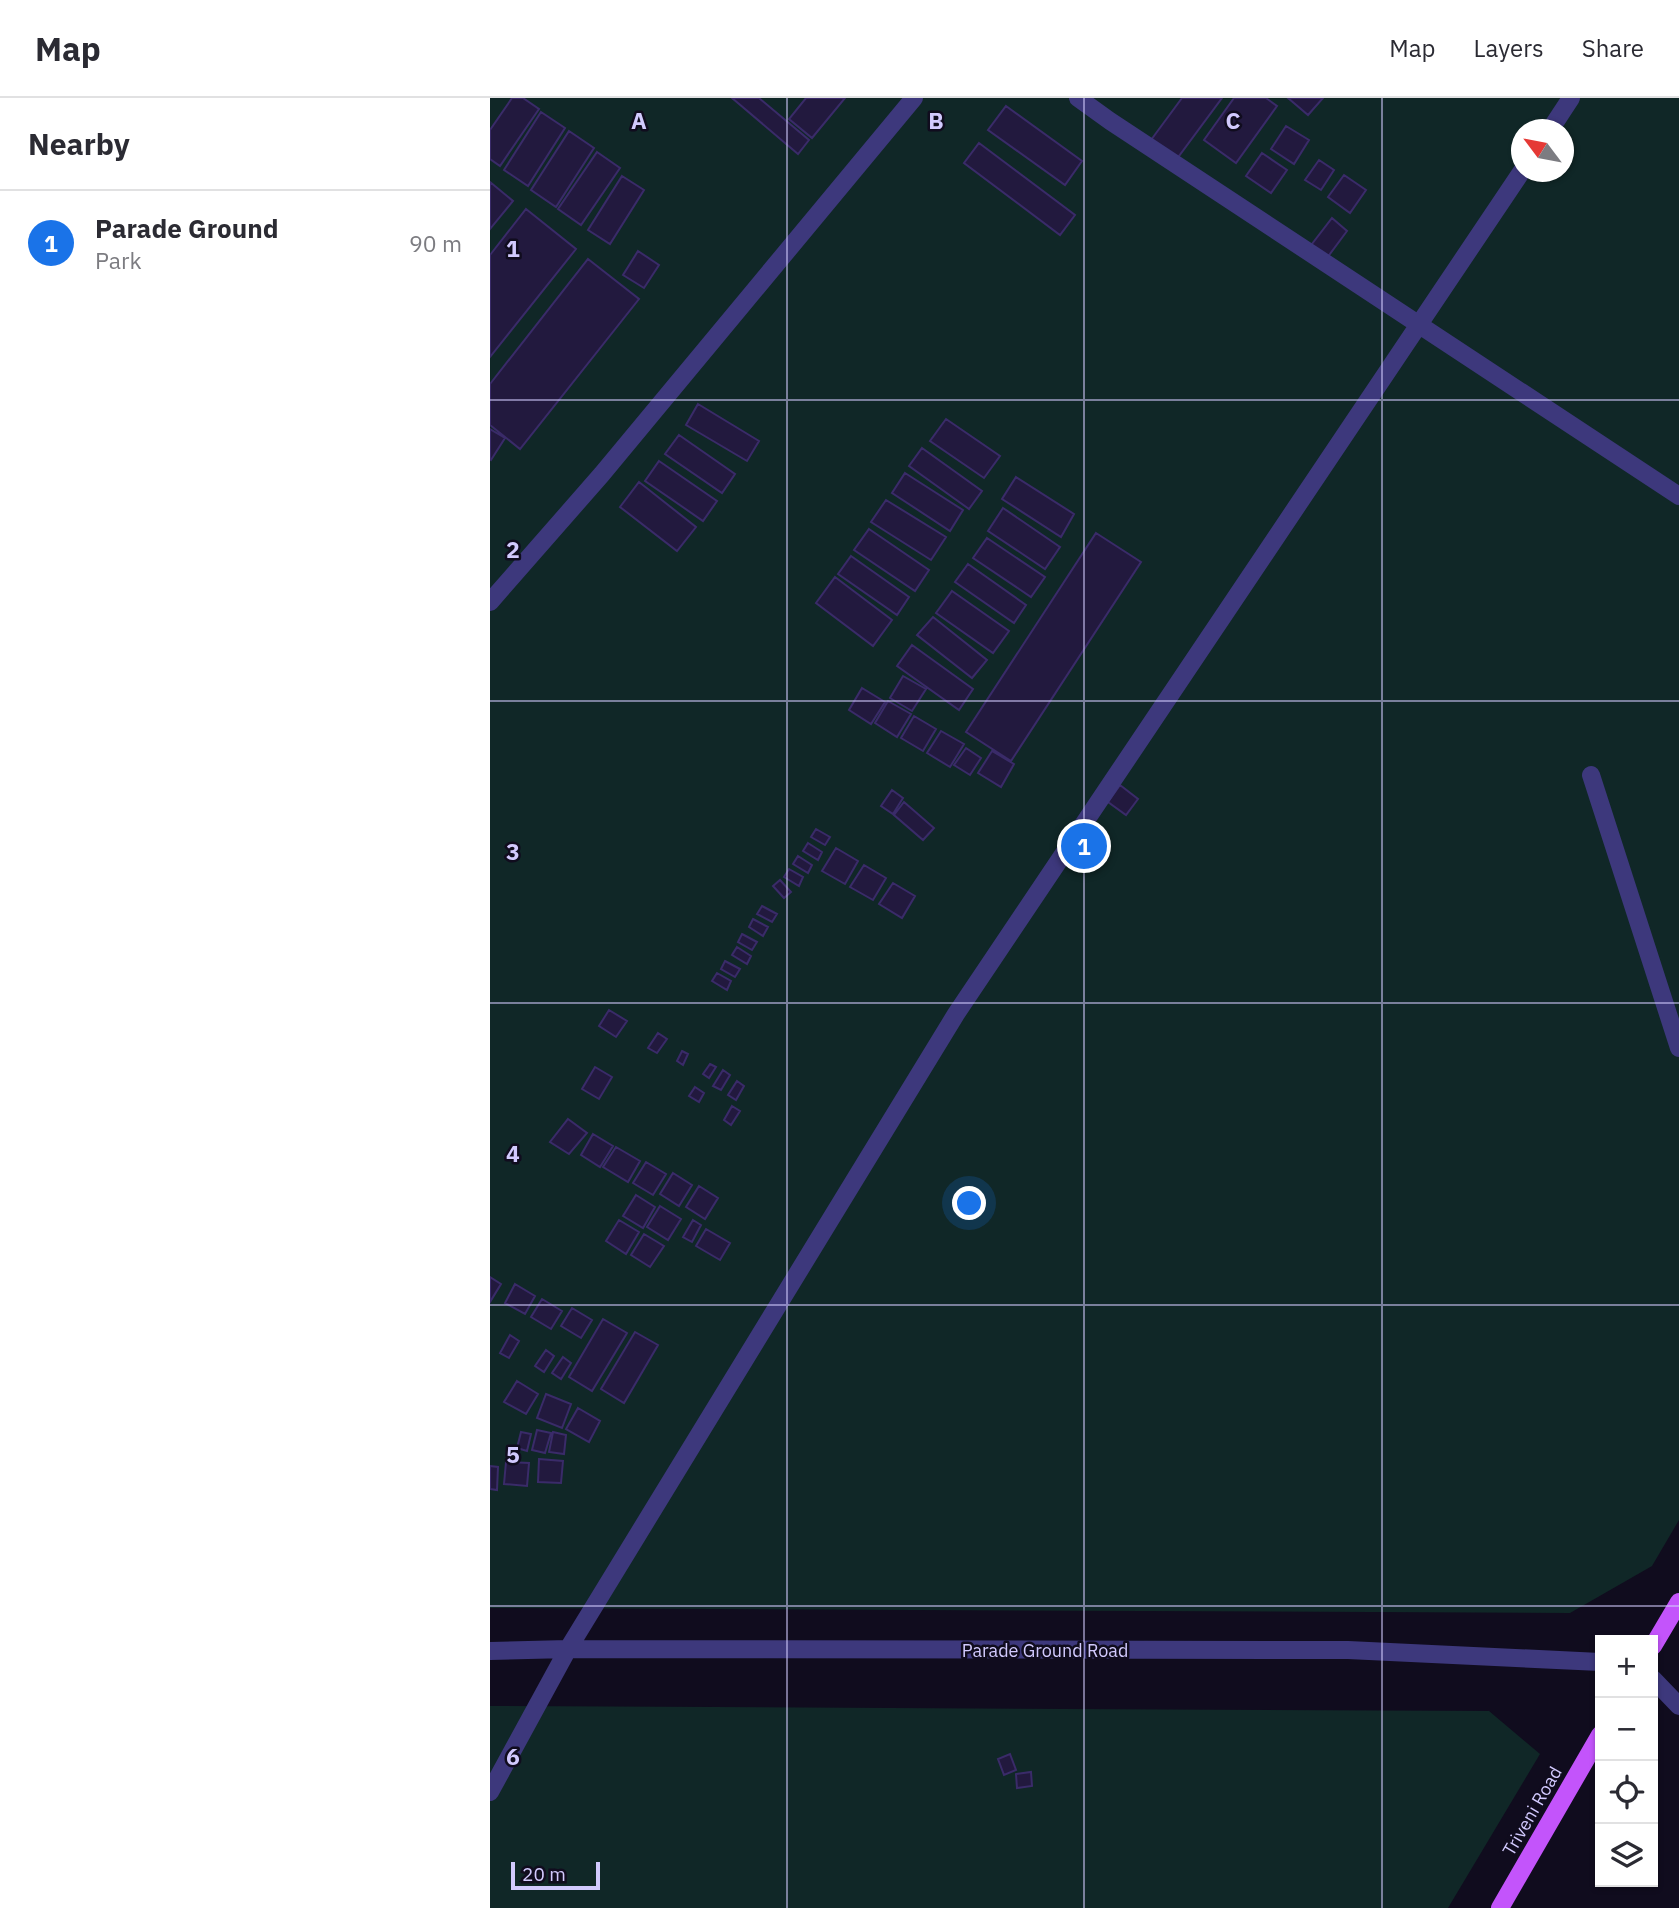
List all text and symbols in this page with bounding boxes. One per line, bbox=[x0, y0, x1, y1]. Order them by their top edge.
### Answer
text: Map bbox=[35, 27, 101, 70]
text: Map bbox=[1389, 32, 1436, 64]
text: Layers bbox=[1474, 32, 1544, 64]
text: Share bbox=[1582, 32, 1644, 64]
text: A bbox=[631, 105, 647, 135]
text: B bbox=[928, 105, 944, 135]
text: C bbox=[1226, 105, 1241, 135]
north arrow bbox=[1511, 119, 1574, 182]
text: Nearby bbox=[28, 124, 130, 163]
text: Parade Ground bbox=[95, 211, 278, 245]
text: 1 bbox=[44, 228, 58, 258]
text: 90 m bbox=[409, 228, 462, 258]
text: 1 bbox=[506, 233, 520, 263]
text: Park bbox=[95, 245, 142, 275]
text: 2 bbox=[506, 534, 520, 564]
pin: 1 bbox=[1061, 820, 1107, 872]
text: 3 bbox=[506, 836, 520, 866]
text: 4 bbox=[506, 1138, 520, 1168]
your location bbox=[952, 1186, 986, 1220]
text: 5 bbox=[506, 1439, 520, 1469]
map controls bbox=[1595, 1635, 1658, 1887]
button: + bbox=[1595, 1635, 1658, 1698]
street label: Parade Ground Road bbox=[962, 1639, 1128, 1662]
button: − bbox=[1595, 1698, 1658, 1761]
text: 6 bbox=[506, 1741, 520, 1771]
button: locate bbox=[1595, 1761, 1658, 1824]
street label: Triveni Road bbox=[1497, 1762, 1567, 1860]
button: layers bbox=[1595, 1824, 1658, 1887]
scale bar bbox=[511, 1859, 600, 1891]
text: 20 m bbox=[522, 1862, 566, 1886]

